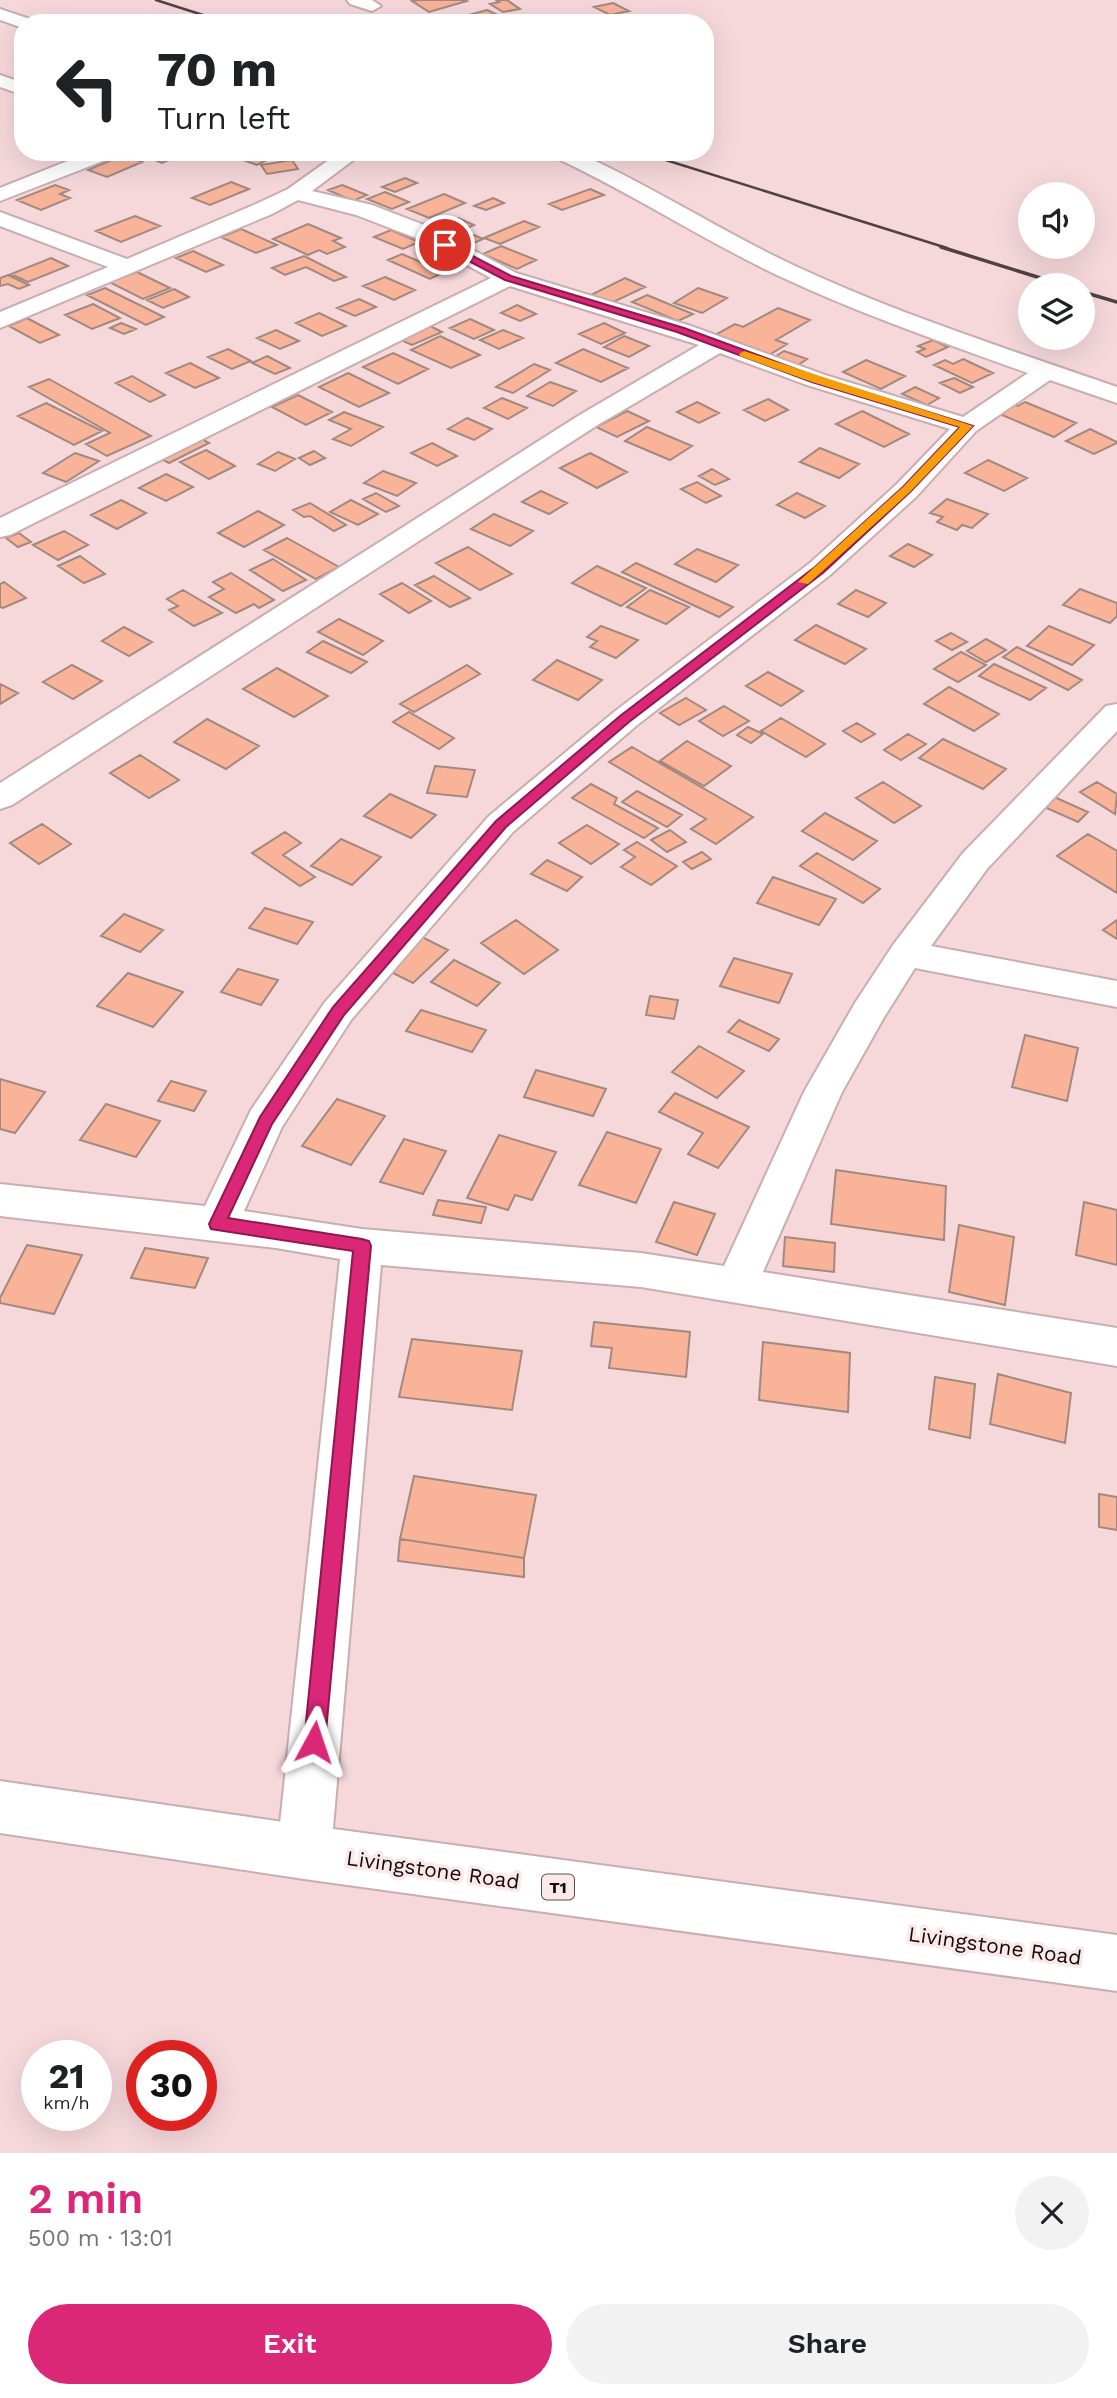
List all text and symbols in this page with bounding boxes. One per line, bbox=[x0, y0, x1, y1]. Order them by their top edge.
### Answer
text: 70 m bbox=[157, 40, 277, 98]
icon: left bbox=[42, 42, 133, 133]
text: Turn left bbox=[157, 99, 290, 137]
map controls bbox=[1018, 182, 1095, 350]
button: sound bbox=[1018, 182, 1095, 259]
pin bbox=[415, 215, 475, 275]
icon: arrive bbox=[426, 226, 464, 264]
button: layers bbox=[1018, 273, 1095, 350]
position arrow bbox=[277, 1705, 351, 1779]
street label: Livingstone Road bbox=[345, 1845, 521, 1894]
road number: T1 bbox=[542, 1874, 574, 1899]
street label: Livingstone Road bbox=[907, 1921, 1083, 1970]
speed limit sign: 30 bbox=[126, 2040, 217, 2131]
text: 21 bbox=[49, 2055, 84, 2097]
text: km/h bbox=[43, 2092, 90, 2113]
text: 2 min bbox=[28, 2174, 143, 2223]
button: close bbox=[1015, 2176, 1089, 2250]
text: 500 m · 13:01 bbox=[28, 2225, 173, 2252]
button: Exit bbox=[28, 2304, 552, 2384]
button: Share bbox=[566, 2304, 1089, 2384]

